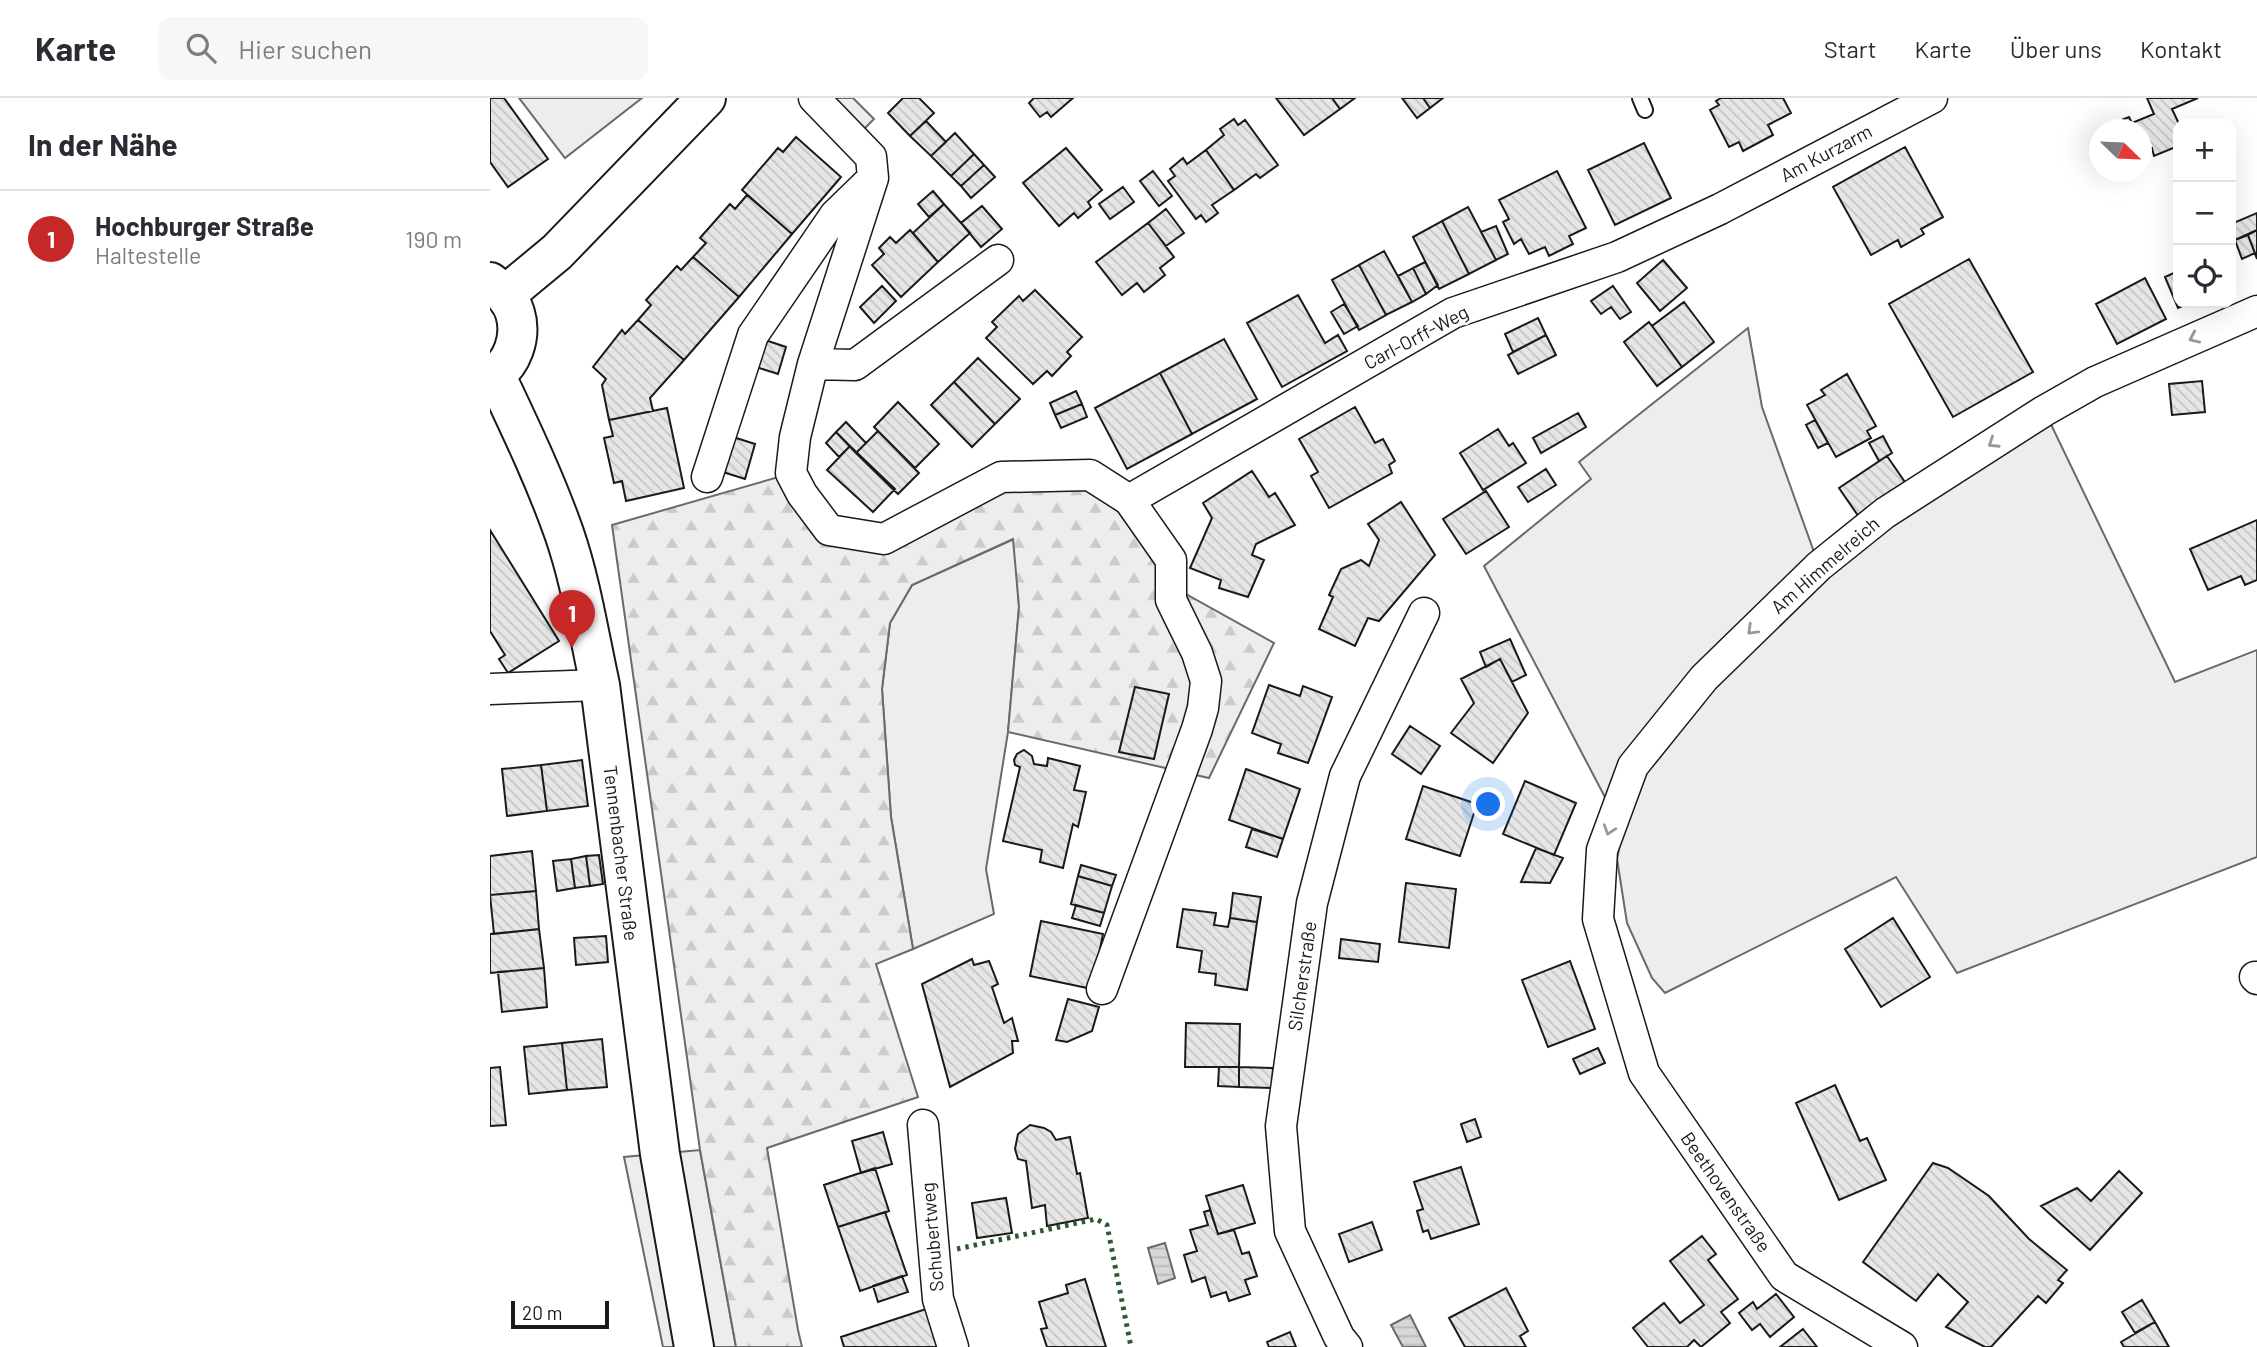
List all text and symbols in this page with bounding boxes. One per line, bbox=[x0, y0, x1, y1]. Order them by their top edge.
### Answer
search box bbox=[158, 17, 648, 80]
text: Karte bbox=[35, 28, 116, 68]
icon: search bbox=[182, 29, 220, 67]
text: Hier suchen bbox=[238, 33, 372, 64]
text: Start bbox=[1824, 34, 1877, 63]
text: Karte bbox=[1915, 34, 1972, 63]
text: Über uns bbox=[2010, 34, 2102, 63]
text: Kontakt bbox=[2140, 34, 2222, 63]
street label: Am Kurzarm bbox=[1776, 119, 1876, 186]
north arrow bbox=[2089, 119, 2152, 182]
map controls bbox=[2173, 119, 2236, 308]
button: + bbox=[2173, 119, 2236, 182]
text: In der Nähe bbox=[28, 126, 178, 162]
button: − bbox=[2173, 182, 2236, 245]
text: Hochburger Straße bbox=[95, 210, 314, 241]
text: 1 bbox=[47, 225, 55, 253]
text: 190 m bbox=[405, 225, 462, 253]
text: Haltestelle bbox=[95, 241, 201, 269]
button: locate bbox=[2173, 245, 2236, 308]
street label: Carl-Orff-Weg bbox=[1360, 299, 1472, 374]
one-way arrow bbox=[2189, 330, 2202, 344]
one-way arrow bbox=[1988, 435, 2001, 448]
street label: Am Himmelreich bbox=[1766, 511, 1884, 618]
pin: 1 bbox=[549, 590, 595, 648]
one-way arrow bbox=[1747, 622, 1760, 635]
street label: Tennenbacher Straße bbox=[599, 764, 644, 942]
your location bbox=[1471, 787, 1505, 821]
one-way arrow bbox=[1603, 823, 1617, 835]
street label: Silcherstraße bbox=[1282, 920, 1321, 1032]
street label: Beethovenstraße bbox=[1676, 1127, 1776, 1256]
street label: Schubertweg bbox=[915, 1181, 948, 1293]
scale bar bbox=[511, 1298, 609, 1330]
text: 20 m bbox=[522, 1301, 562, 1324]

